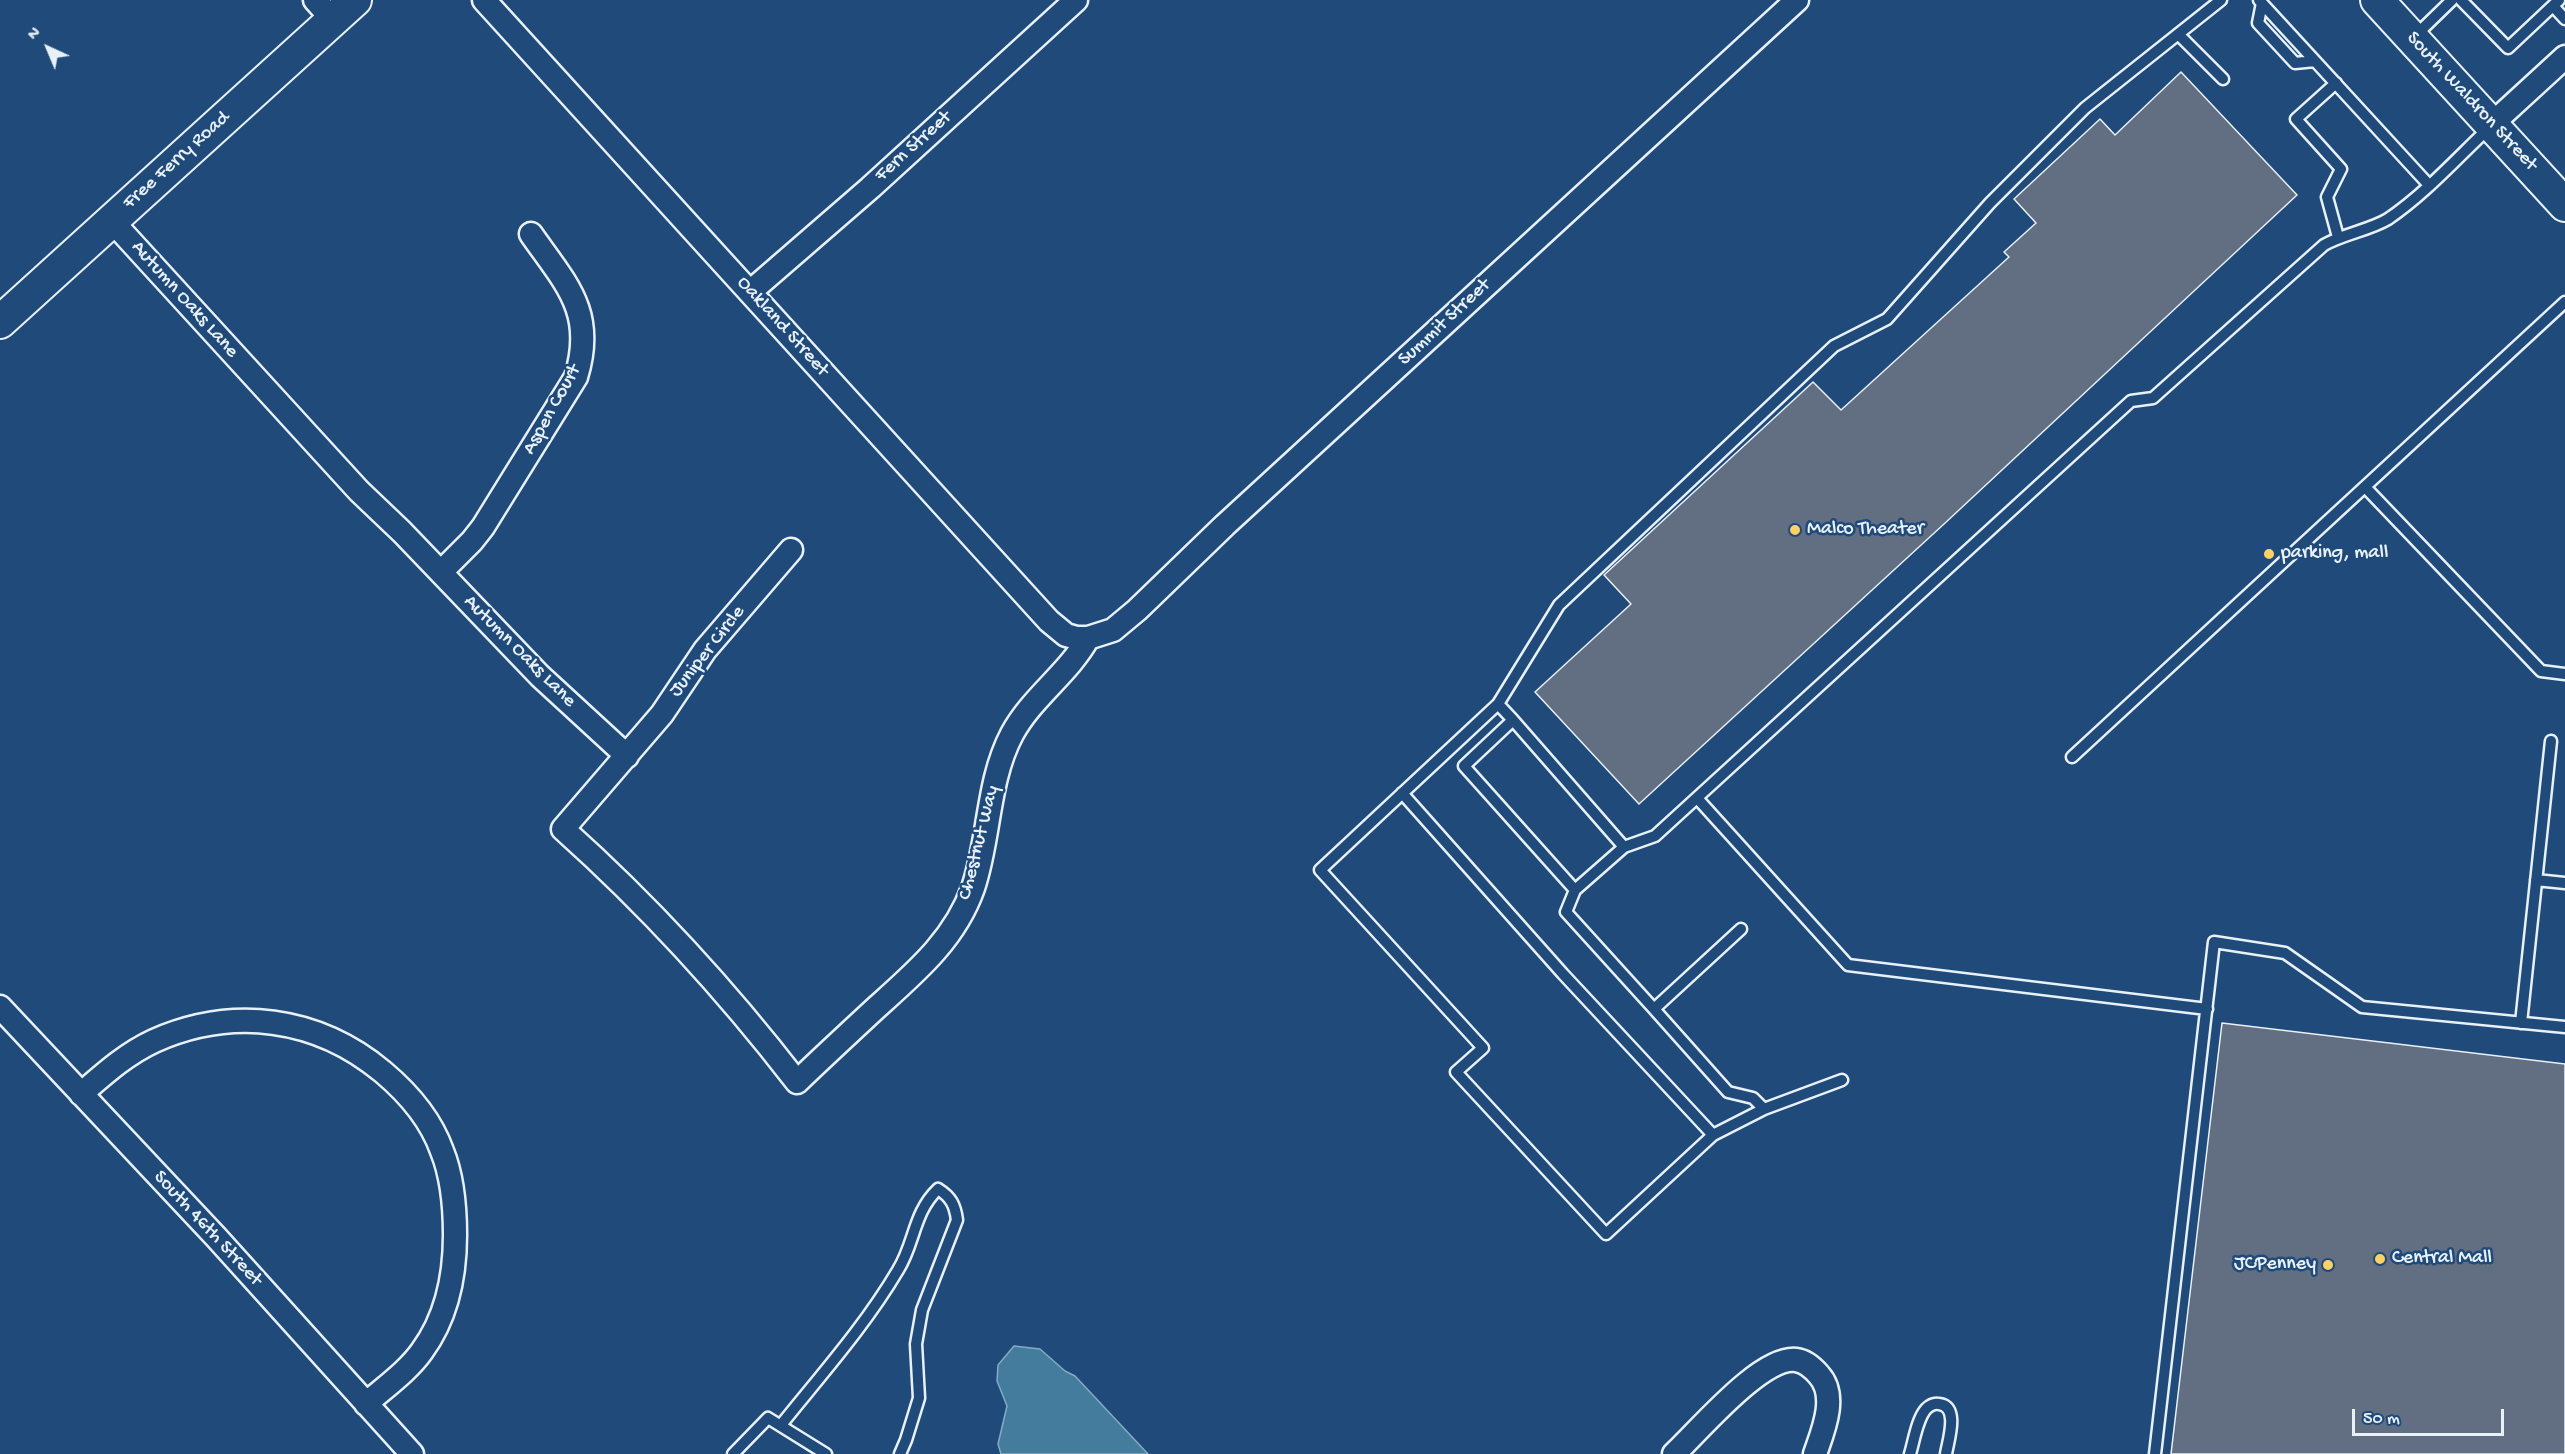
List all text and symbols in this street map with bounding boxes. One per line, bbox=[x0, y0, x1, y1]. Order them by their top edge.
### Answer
north arrow bbox=[18, 18, 78, 78]
text: N bbox=[25, 24, 46, 45]
street label: South Waldron Street bbox=[2400, 27, 2542, 177]
street label: Fern Street bbox=[871, 106, 957, 188]
street label: Free Ferry Road bbox=[119, 107, 235, 215]
street label: Autumn Oaks Lane bbox=[125, 236, 243, 364]
street label: Oakland Street bbox=[731, 272, 833, 382]
street label: Summit Street bbox=[1394, 274, 1496, 372]
street label: Aspen Court bbox=[518, 361, 588, 459]
place label: Malco Theater bbox=[1807, 518, 1924, 542]
marker: Malco Theater bbox=[1788, 523, 1802, 537]
place label: parking, mall bbox=[2281, 542, 2388, 566]
marker: parking, mall bbox=[2262, 547, 2276, 561]
street label: Autumn Oaks Lane bbox=[458, 591, 580, 713]
street label: Juniper Circle bbox=[665, 601, 751, 703]
street label: Chestnut Way bbox=[954, 783, 1006, 903]
street label: South 46th Street bbox=[147, 1166, 267, 1292]
place label: Central Mall bbox=[2392, 1247, 2492, 1271]
marker: Central Mall bbox=[2373, 1252, 2387, 1266]
place label: JCPenney bbox=[2234, 1253, 2316, 1277]
marker: JCPenney bbox=[2321, 1258, 2335, 1272]
scale bar bbox=[2355, 1397, 2506, 1435]
text: 50 m bbox=[2363, 1409, 2400, 1430]

